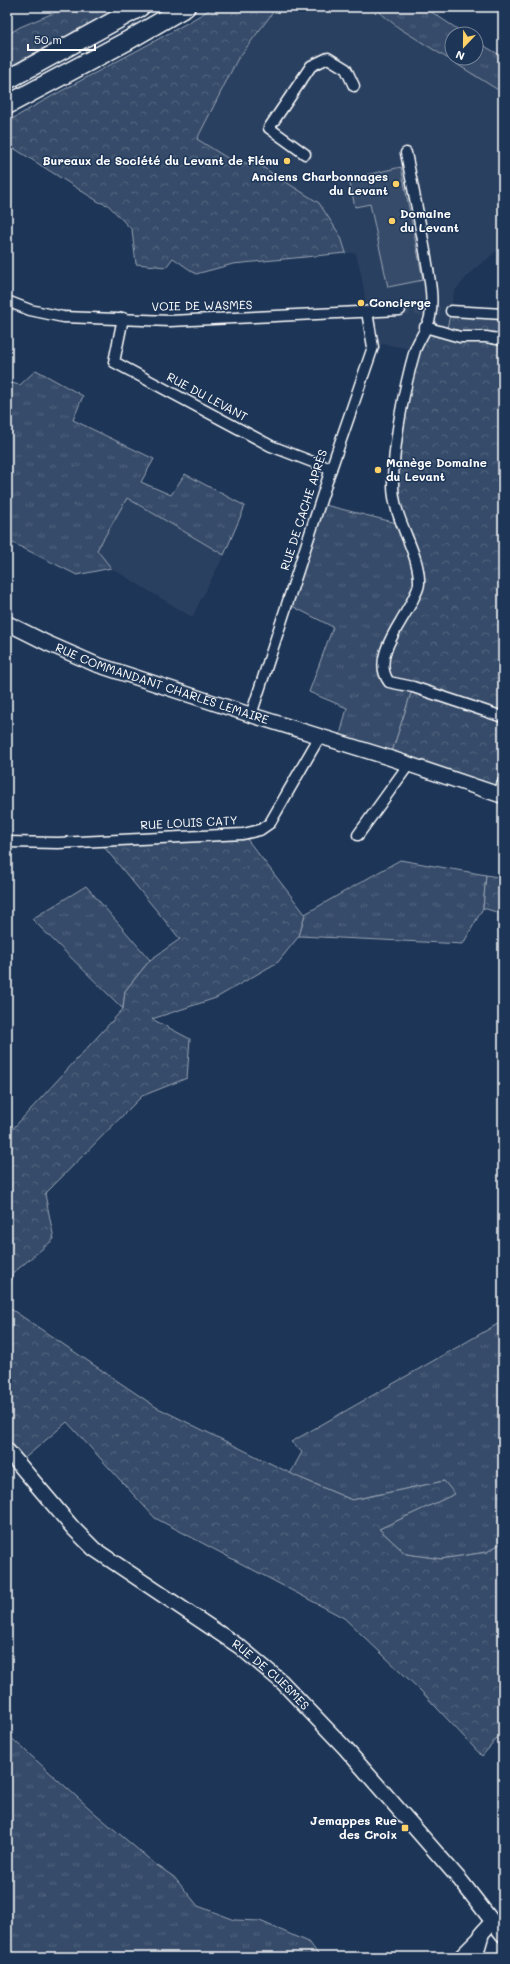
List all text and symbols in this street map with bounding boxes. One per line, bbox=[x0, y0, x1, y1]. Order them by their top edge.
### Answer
scale bar bbox=[28, 26, 95, 52]
north arrow bbox=[444, 26, 484, 66]
text: 50 m bbox=[34, 31, 62, 47]
text: N bbox=[453, 47, 467, 64]
place label: Bureaux de Société du Levant de Flénu bbox=[42, 152, 279, 168]
marker: Bureaux de Société du Levant de Flénu bbox=[282, 156, 292, 166]
place label: Anciens Charbonnages du Levant bbox=[251, 168, 388, 198]
marker: Anciens Charbonnages du Levant bbox=[391, 179, 401, 189]
place label: Domaine du Levant bbox=[400, 205, 459, 235]
marker: Domaine du Levant bbox=[387, 216, 397, 226]
place label: Concierge bbox=[369, 294, 431, 310]
street label: VOIE DE WASMES bbox=[151, 296, 253, 314]
marker: Concierge bbox=[356, 298, 366, 308]
street label: RUE DU LEVANT bbox=[164, 368, 251, 424]
street label: RUE DE CACHE APRÈS bbox=[276, 447, 330, 572]
place label: Manège Domaine du Levant bbox=[386, 454, 487, 484]
marker: Manège Domaine du Levant bbox=[373, 465, 383, 475]
street label: RUE COMMANDANT CHARLES LEMAIRE bbox=[53, 639, 271, 727]
street label: RUE LOUIS CATY bbox=[140, 811, 238, 833]
street label: RUE DE CUESMES bbox=[229, 1635, 314, 1713]
place label: Jemappes Rue des Croix bbox=[310, 1812, 397, 1842]
marker: Jemappes Rue des Croix bbox=[400, 1823, 410, 1833]

